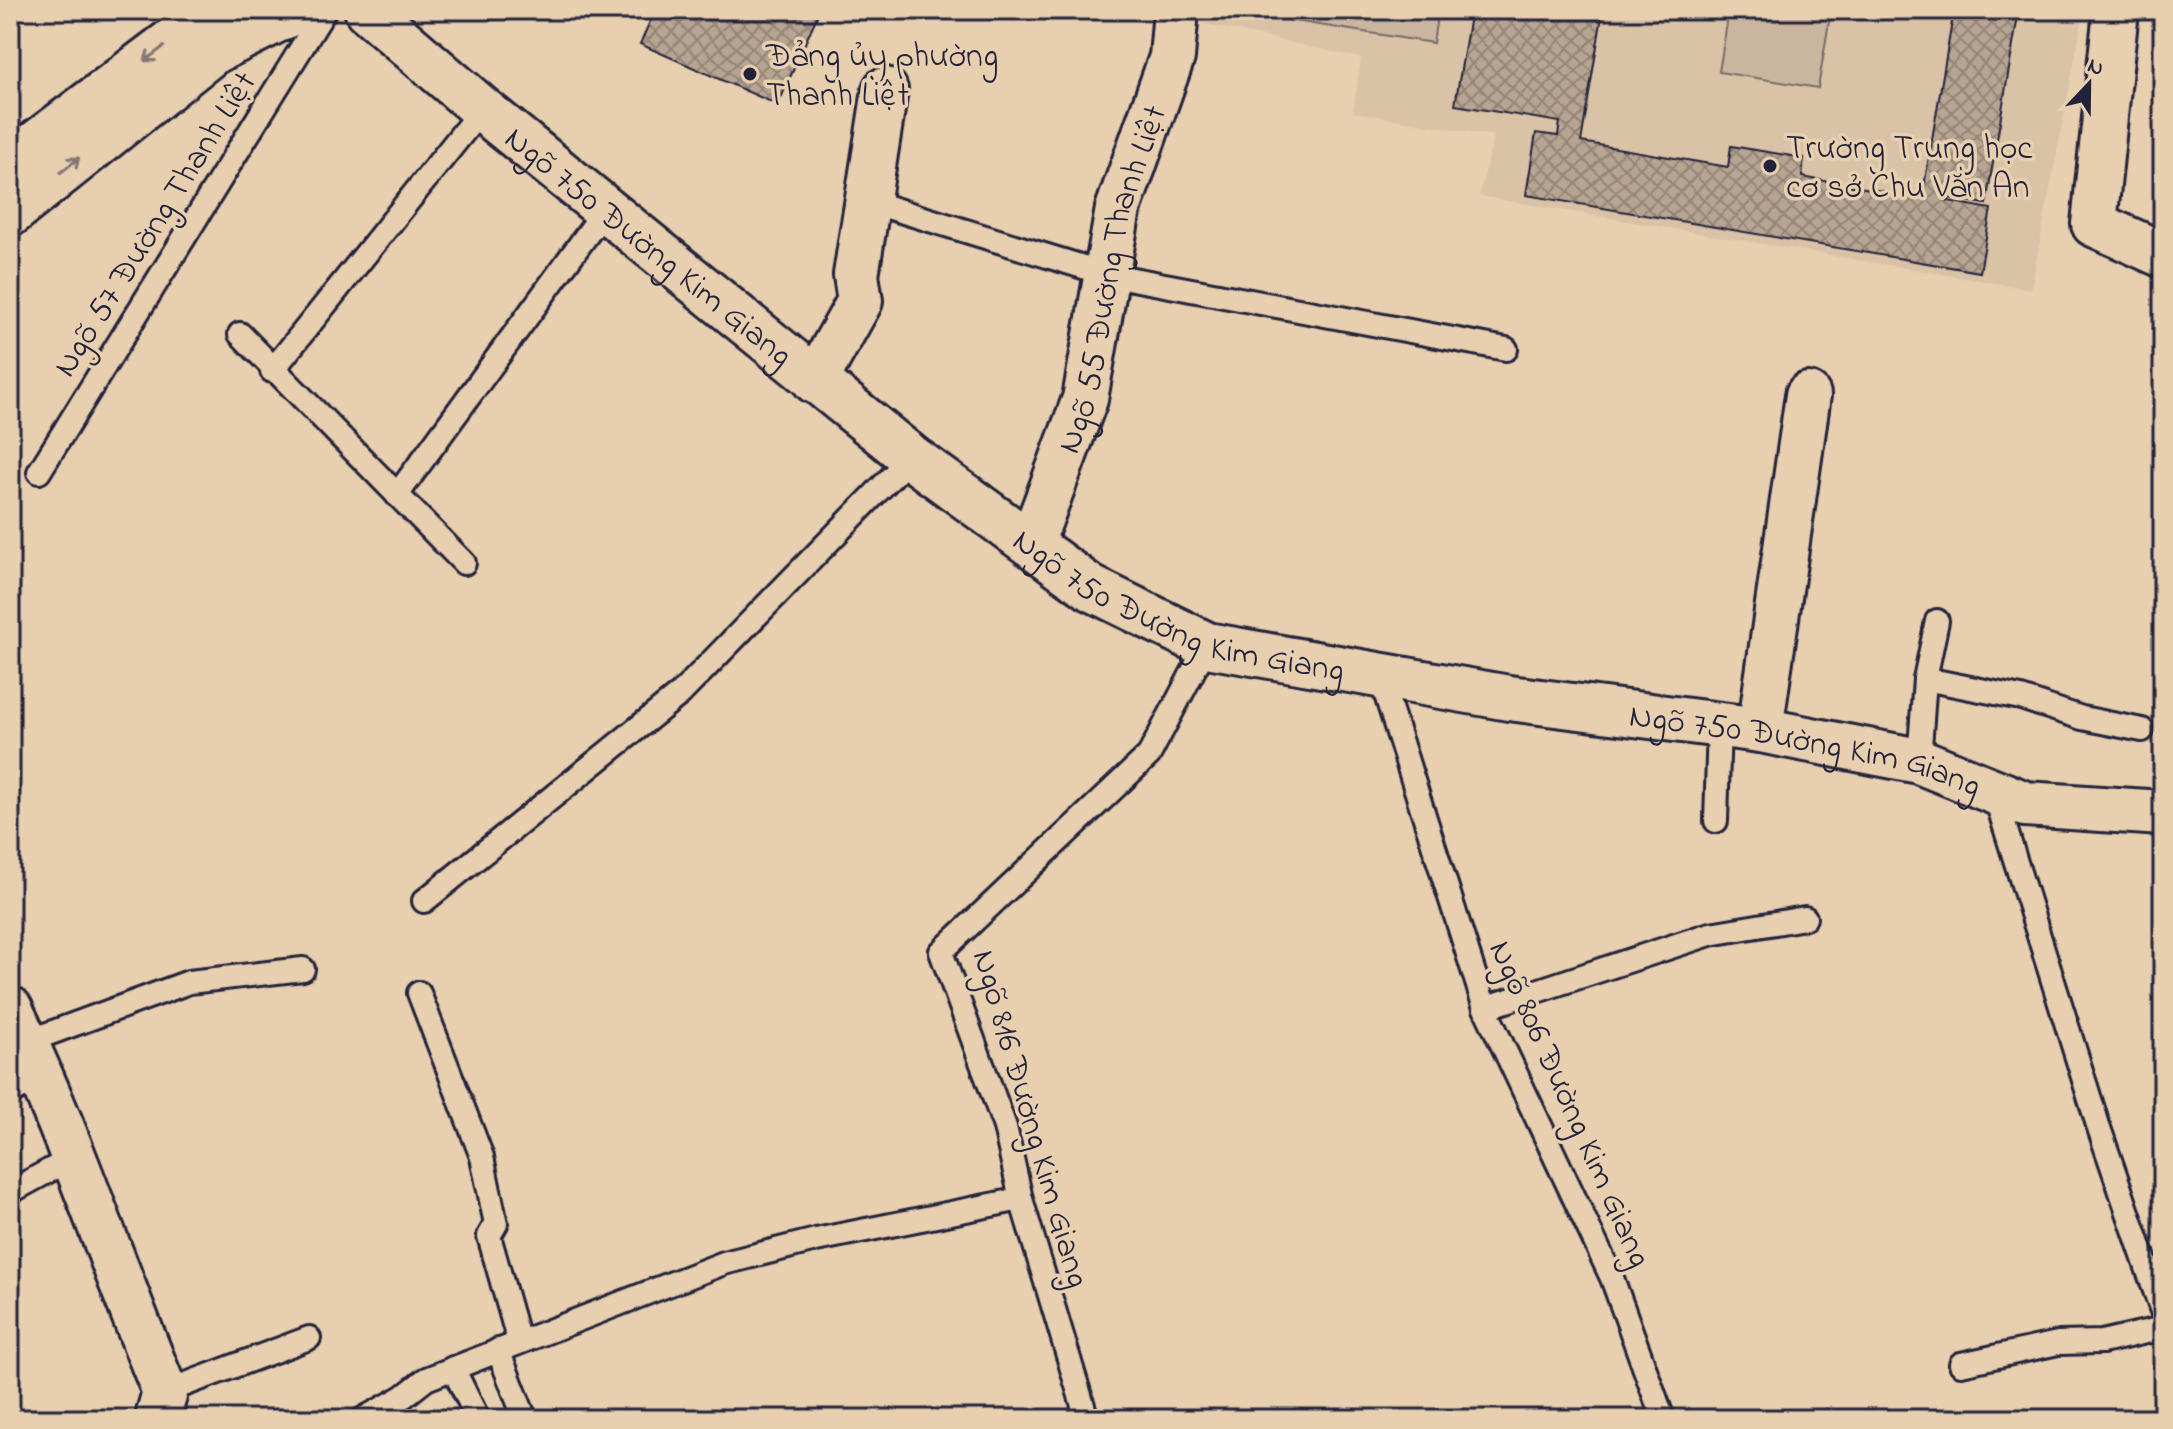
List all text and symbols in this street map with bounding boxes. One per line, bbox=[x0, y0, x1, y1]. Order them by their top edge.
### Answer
place label: Đảng ủy phường Thanh Liệt bbox=[765, 33, 998, 122]
north arrow bbox=[2049, 44, 2129, 124]
one-way arrow bbox=[144, 46, 165, 63]
text: N bbox=[2082, 51, 2108, 86]
street label: Ngõ 57 Đường Thanh Liệt bbox=[42, 63, 271, 388]
marker: Đảng ủy phường Thanh Liệt bbox=[741, 65, 759, 83]
street label: Ngõ 55 Đường Thanh Liệt bbox=[1046, 99, 1182, 461]
street label: Ngõ 750 Đường Kim Giang bbox=[492, 116, 803, 381]
place label: Trường Trung học cơ sở Chu Văn An bbox=[1786, 125, 2033, 214]
one-way arrow bbox=[59, 156, 80, 173]
marker: Trường Trung học cơ sở Chu Văn An bbox=[1761, 157, 1779, 175]
street label: Ngõ 750 Đường Kim Giang bbox=[1001, 518, 1348, 698]
street label: Ngõ 750 Đường Kim Giang bbox=[1626, 693, 1988, 813]
street label: Ngõ 806 Đường Kim Giang bbox=[1474, 933, 1663, 1276]
street label: Ngõ 816 Đường Kim Giang bbox=[957, 944, 1101, 1294]

